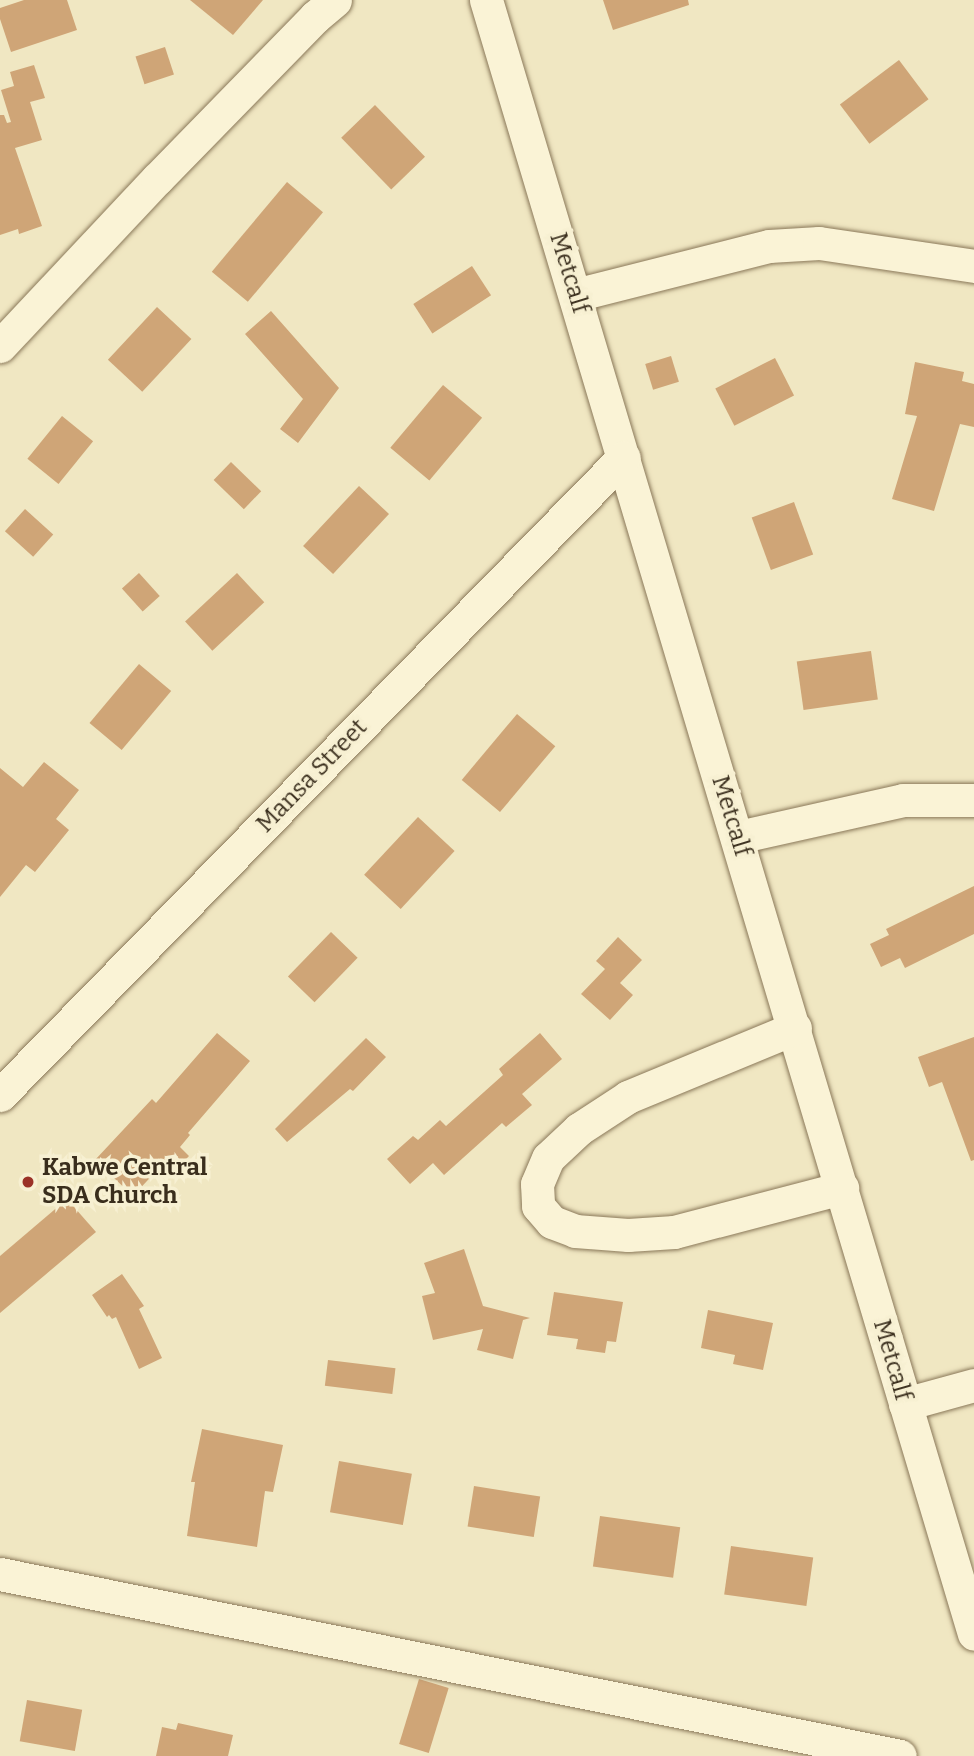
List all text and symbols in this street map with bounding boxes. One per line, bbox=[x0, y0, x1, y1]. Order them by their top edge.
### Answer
street label: Metcalf bbox=[543, 229, 595, 317]
street label: Mansa Street bbox=[251, 713, 373, 839]
street label: Metcalf bbox=[705, 772, 757, 860]
place label: Kabwe Central SDA Church bbox=[42, 1154, 207, 1210]
marker: Kabwe Central SDA Church bbox=[20, 1174, 36, 1190]
street label: Metcalf bbox=[867, 1316, 917, 1404]

